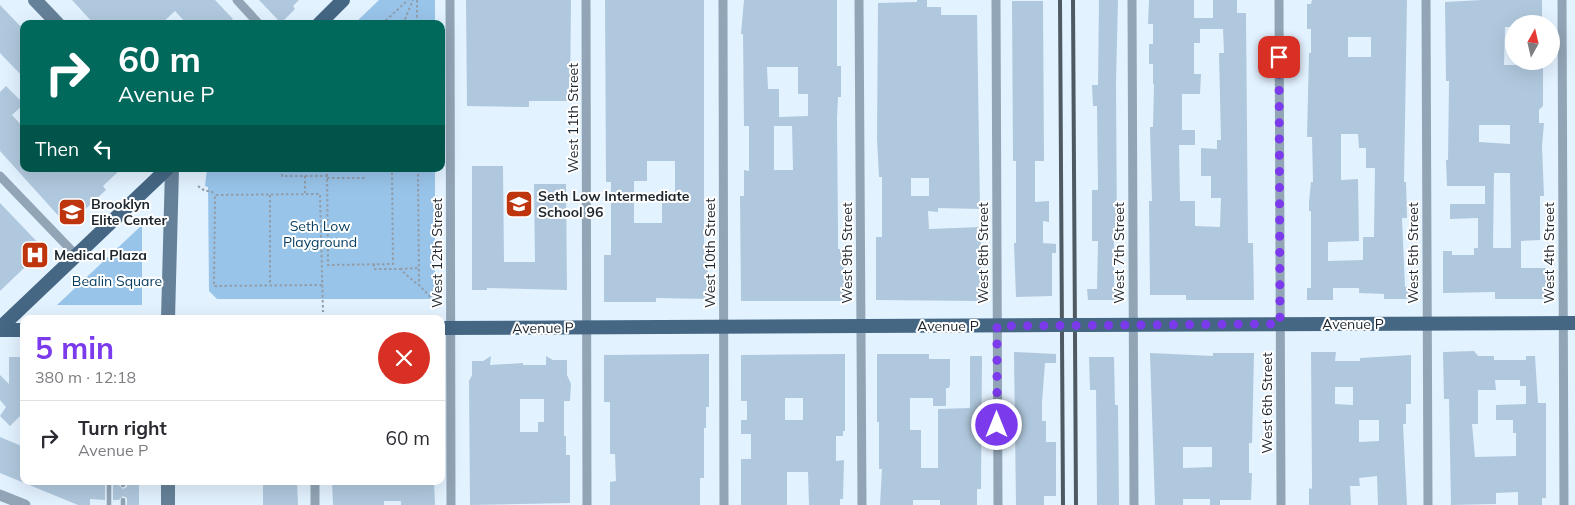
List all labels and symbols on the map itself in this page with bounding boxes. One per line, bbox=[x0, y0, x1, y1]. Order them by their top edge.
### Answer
north arrow bbox=[1505, 15, 1560, 70]
pin bbox=[1258, 36, 1300, 78]
street label: West 11th Street bbox=[564, 63, 582, 173]
place label: Seth Low Intermediate School 96 bbox=[538, 187, 690, 221]
school or university icon: Seth Low Intermediate School 96 bbox=[504, 189, 534, 219]
place label: Brooklyn Elite Center bbox=[91, 195, 168, 229]
school or university icon: Brooklyn Elite Center bbox=[57, 197, 87, 227]
street label: West 12th Street bbox=[428, 198, 446, 308]
street label: West 10th Street bbox=[701, 198, 719, 308]
street label: West 9th Street bbox=[838, 202, 856, 304]
street label: West 8th Street bbox=[974, 202, 992, 304]
street label: West 7th Street bbox=[1110, 202, 1128, 304]
street label: West 5th Street bbox=[1404, 202, 1422, 304]
street label: West 4th Street bbox=[1540, 202, 1558, 304]
park label: Seth Low Playground bbox=[283, 217, 357, 251]
hospital icon: Medical Plaza bbox=[20, 240, 50, 270]
place label: Medical Plaza bbox=[54, 246, 147, 264]
park label: Bealin Square bbox=[72, 272, 162, 290]
street label: Avenue P bbox=[1322, 315, 1384, 333]
street label: Avenue P bbox=[917, 317, 979, 335]
street label: Avenue P bbox=[512, 318, 574, 338]
street label: West 6th Street bbox=[1258, 352, 1276, 454]
position arrow bbox=[970, 398, 1022, 450]

